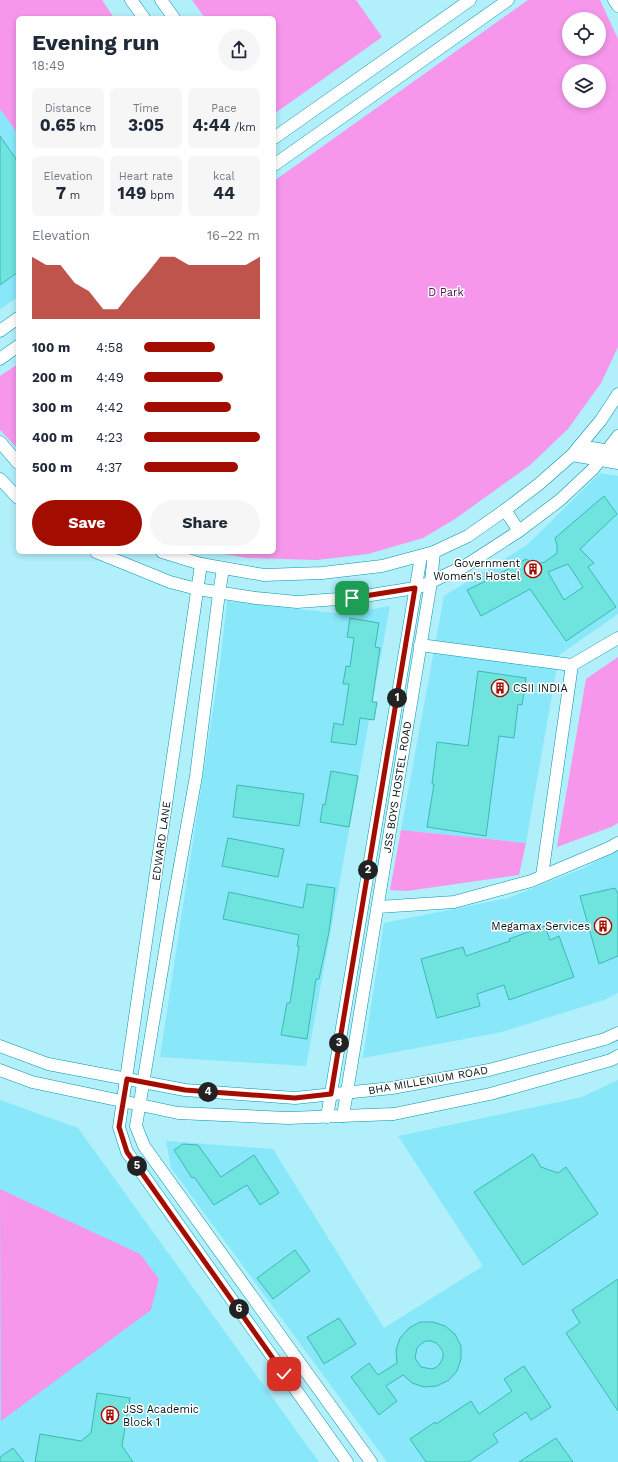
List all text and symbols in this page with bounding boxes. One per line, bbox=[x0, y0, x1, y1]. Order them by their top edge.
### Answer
map controls bbox=[562, 12, 606, 108]
button: locate bbox=[562, 12, 606, 56]
button: share bbox=[218, 29, 260, 71]
text: Evening run bbox=[32, 30, 160, 55]
text: 18:49 bbox=[32, 58, 65, 73]
button: layers bbox=[562, 64, 606, 108]
text: Distance bbox=[45, 102, 91, 115]
text: Time bbox=[133, 102, 159, 115]
text: Pace bbox=[211, 102, 237, 115]
text: 0.65 bbox=[40, 115, 76, 135]
text: 3:05 bbox=[128, 115, 164, 135]
text: 4:44 bbox=[192, 115, 230, 135]
text: km bbox=[76, 121, 96, 134]
text: /km bbox=[230, 121, 256, 134]
text: Elevation bbox=[43, 170, 93, 183]
text: Heart rate bbox=[119, 170, 173, 183]
text: kcal bbox=[213, 170, 235, 183]
text: 7 bbox=[56, 183, 66, 203]
text: 149 bbox=[118, 183, 146, 203]
text: 44 bbox=[213, 183, 235, 203]
text: m bbox=[66, 189, 80, 202]
text: bpm bbox=[146, 189, 174, 202]
text: Elevation bbox=[32, 228, 90, 243]
text: 16–22 m bbox=[207, 228, 260, 243]
park label: D Park bbox=[428, 286, 464, 299]
text: 100 m bbox=[32, 340, 70, 355]
text: 4:58 bbox=[96, 340, 123, 355]
text: 200 m bbox=[32, 370, 72, 385]
text: 4:49 bbox=[96, 370, 124, 385]
text: 300 m bbox=[32, 400, 72, 415]
text: 4:42 bbox=[96, 400, 123, 415]
text: 400 m bbox=[32, 430, 73, 445]
text: 4:23 bbox=[96, 430, 123, 445]
text: 500 m bbox=[32, 460, 72, 475]
text: 4:37 bbox=[96, 460, 122, 475]
button: Save bbox=[32, 500, 142, 546]
button: Share bbox=[150, 500, 260, 546]
place label: Government Women's Hostel bbox=[433, 557, 521, 583]
building icon: Government Women's Hostel bbox=[523, 559, 543, 579]
pin bbox=[335, 581, 369, 615]
icon: arrive bbox=[341, 587, 363, 609]
building icon: CSII INDIA bbox=[490, 678, 510, 698]
place label: CSII INDIA bbox=[513, 682, 568, 695]
pin: 1 bbox=[387, 688, 407, 708]
text: 1 bbox=[395, 691, 399, 704]
street label: JSS BOYS HOSTEL ROAD bbox=[381, 720, 414, 854]
street label: EDWARD LANE bbox=[149, 800, 174, 882]
pin: 2 bbox=[358, 860, 378, 880]
text: 2 bbox=[365, 863, 371, 876]
building icon: Megamax Services bbox=[593, 916, 613, 936]
place label: Megamax Services bbox=[491, 920, 590, 933]
pin: 3 bbox=[329, 1033, 349, 1053]
text: 3 bbox=[336, 1036, 342, 1049]
street label: BHA MILLENIUM ROAD bbox=[367, 1064, 489, 1097]
pin: 4 bbox=[198, 1082, 218, 1102]
text: 4 bbox=[204, 1085, 212, 1098]
pin: 5 bbox=[127, 1156, 147, 1176]
text: 5 bbox=[134, 1159, 140, 1172]
pin: 6 bbox=[229, 1299, 249, 1319]
text: 6 bbox=[236, 1302, 242, 1315]
pin bbox=[267, 1357, 301, 1391]
icon: check bbox=[273, 1363, 295, 1385]
place label: JSS Academic Block 1 bbox=[123, 1403, 199, 1429]
building icon: JSS Academic Block 1 bbox=[100, 1405, 120, 1425]

